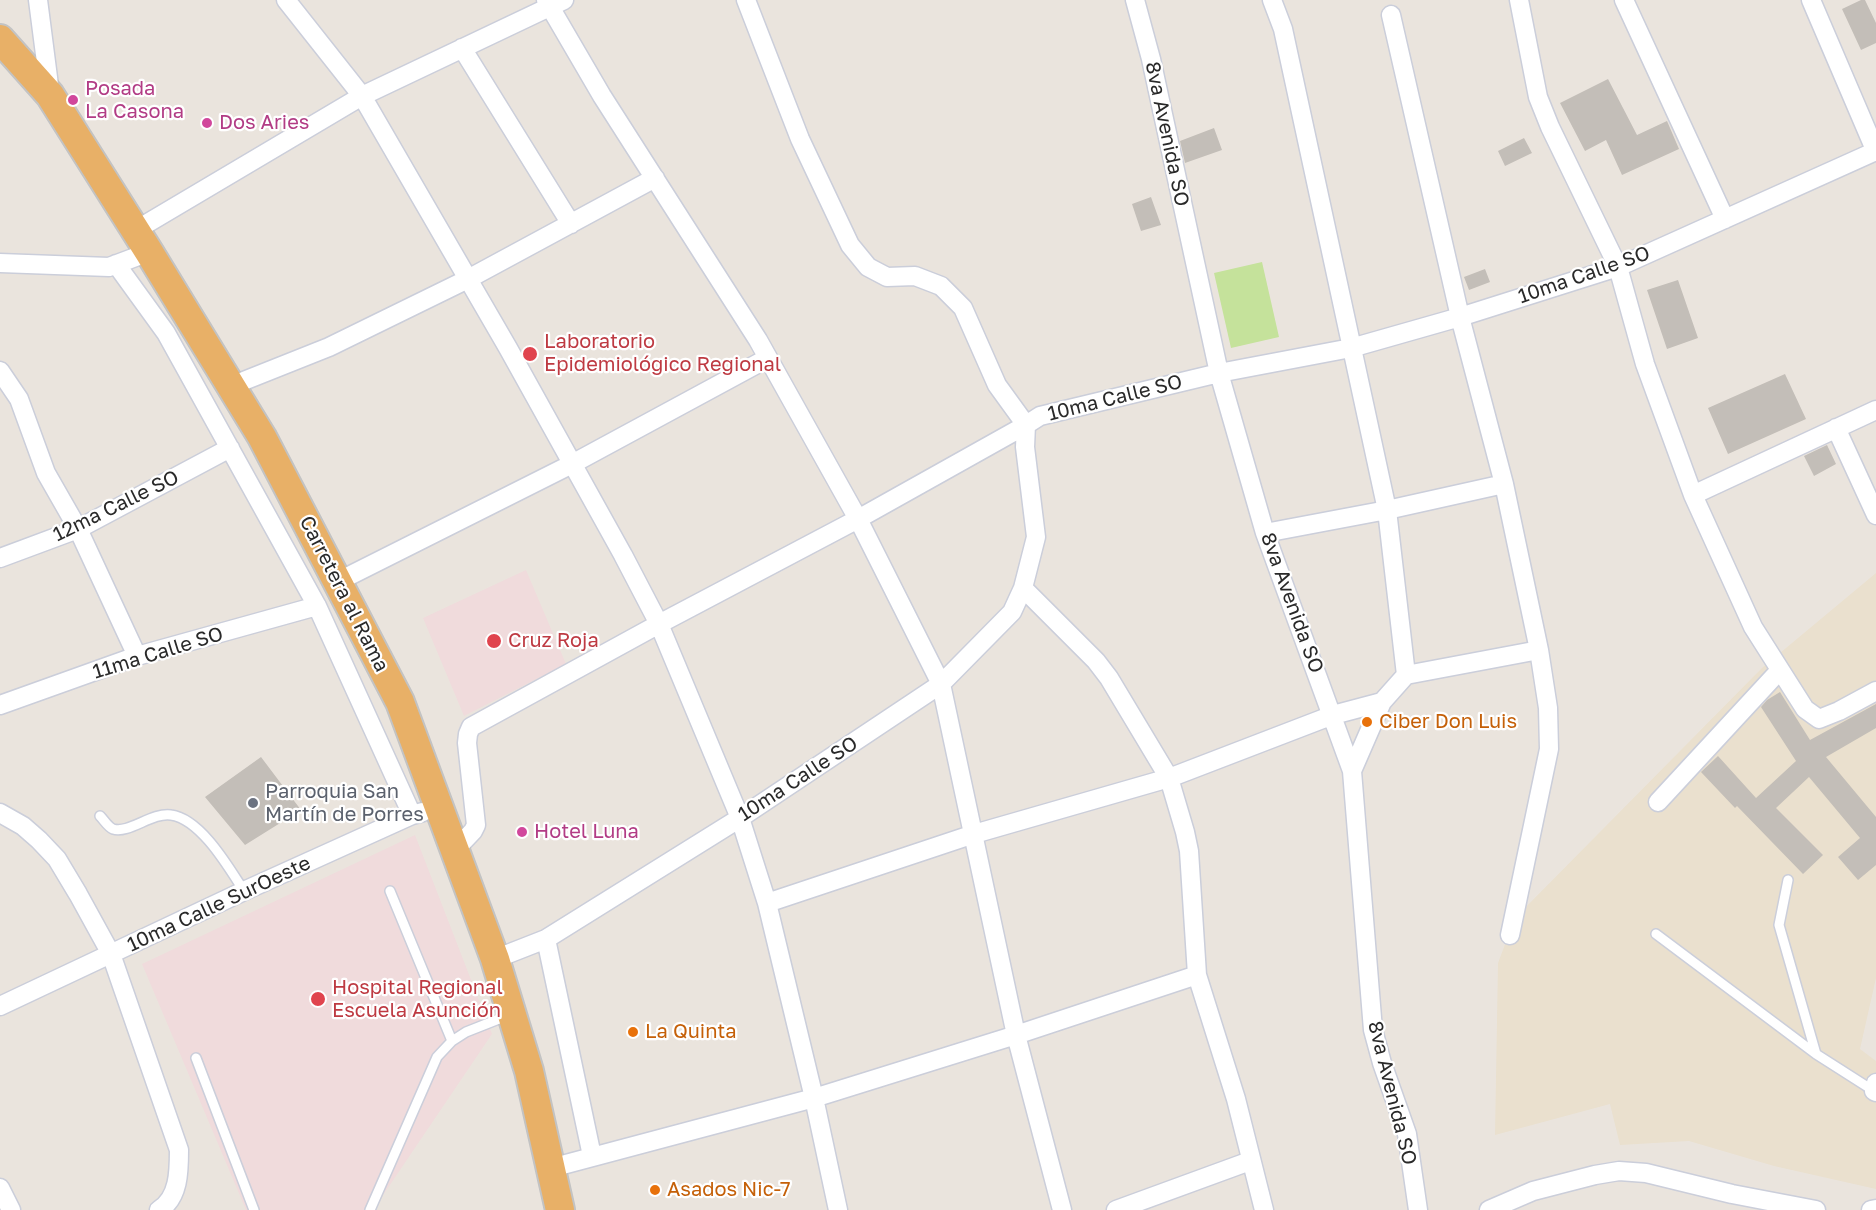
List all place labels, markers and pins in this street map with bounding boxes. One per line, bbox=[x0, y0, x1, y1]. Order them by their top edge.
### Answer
place label: Posada La Casona bbox=[85, 77, 184, 124]
marker: Posada La Casona bbox=[66, 93, 80, 107]
place label: Dos Aries bbox=[219, 111, 309, 135]
marker: Dos Aries bbox=[200, 116, 214, 130]
place label: Laboratorio Epidemiológico Regional bbox=[544, 330, 781, 377]
marker: Laboratorio Epidemiológico Regional bbox=[521, 345, 539, 363]
place label: Cruz Roja bbox=[508, 629, 599, 653]
marker: Cruz Roja bbox=[485, 632, 503, 650]
place label: Ciber Don Luis bbox=[1379, 710, 1517, 734]
marker: Ciber Don Luis bbox=[1360, 715, 1374, 729]
place label: Parroquia San Martín de Porres bbox=[265, 780, 424, 827]
marker: Parroquia San Martín de Porres bbox=[246, 796, 260, 810]
place label: Hotel Luna bbox=[534, 820, 639, 844]
marker: Hotel Luna bbox=[515, 825, 529, 839]
place label: Hospital Regional Escuela Asunción bbox=[332, 976, 503, 1023]
marker: Hospital Regional Escuela Asunción bbox=[309, 990, 327, 1008]
place label: La Quinta bbox=[645, 1020, 737, 1044]
marker: La Quinta bbox=[626, 1025, 640, 1039]
place label: Asados Nic-7 bbox=[667, 1178, 791, 1202]
marker: Asados Nic-7 bbox=[648, 1183, 662, 1197]

